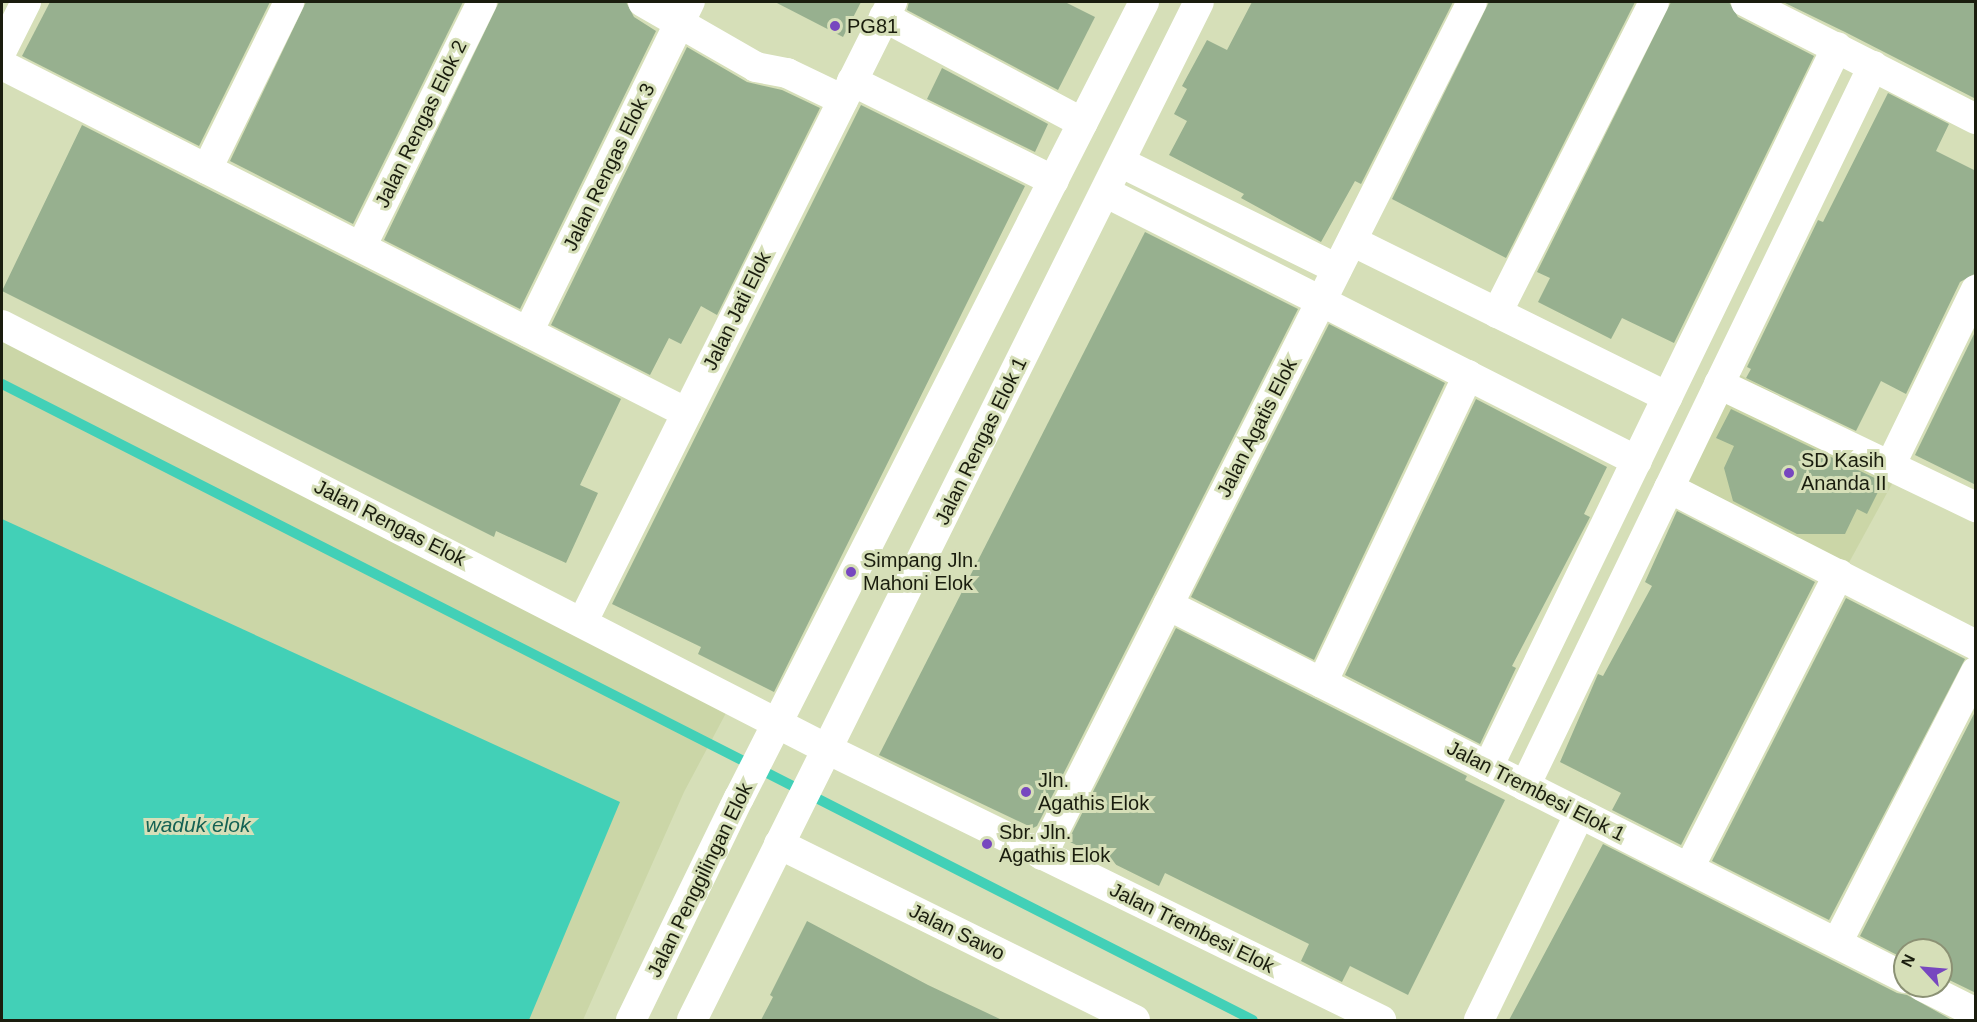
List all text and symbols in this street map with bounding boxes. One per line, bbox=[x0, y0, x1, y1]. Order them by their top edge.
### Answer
place label: PG81 bbox=[847, 14, 898, 38]
marker: PG81 bbox=[828, 19, 842, 33]
street label: Jalan Rengas Elok 2 bbox=[370, 36, 472, 212]
street label: Jalan Rengas Elok 3 bbox=[558, 79, 660, 255]
street label: Jalan Jati Elok bbox=[698, 248, 776, 374]
street label: Jalan Rengas Elok 1 bbox=[930, 353, 1032, 529]
street label: Jalan Agatis Elok bbox=[1211, 354, 1303, 502]
place label: SD Kasih Ananda II bbox=[1801, 449, 1887, 496]
marker: SD Kasih Ananda II bbox=[1782, 466, 1796, 480]
street label: Jalan Rengas Elok bbox=[310, 474, 470, 572]
place label: Simpang Jln. Mahoni Elok bbox=[863, 548, 979, 595]
marker: Simpang Jln. Mahoni Elok bbox=[844, 565, 858, 579]
street label: Jalan Trembesi Elok 1 bbox=[1443, 736, 1629, 846]
place label: Jln. Agathis Elok bbox=[1038, 768, 1149, 815]
street label: Jalan Penggilingan Elok bbox=[642, 779, 758, 981]
marker: Jln. Agathis Elok bbox=[1019, 785, 1033, 799]
water label: waduk elok bbox=[145, 812, 251, 838]
place label: Sbr. Jln. Agathis Elok bbox=[999, 820, 1110, 867]
marker: Sbr. Jln. Agathis Elok bbox=[980, 837, 994, 851]
street label: Jalan Trembesi Elok bbox=[1106, 878, 1278, 978]
street label: Jalan Sawo bbox=[905, 899, 1009, 965]
north arrow bbox=[1893, 938, 1953, 998]
text: N bbox=[1898, 952, 1918, 970]

